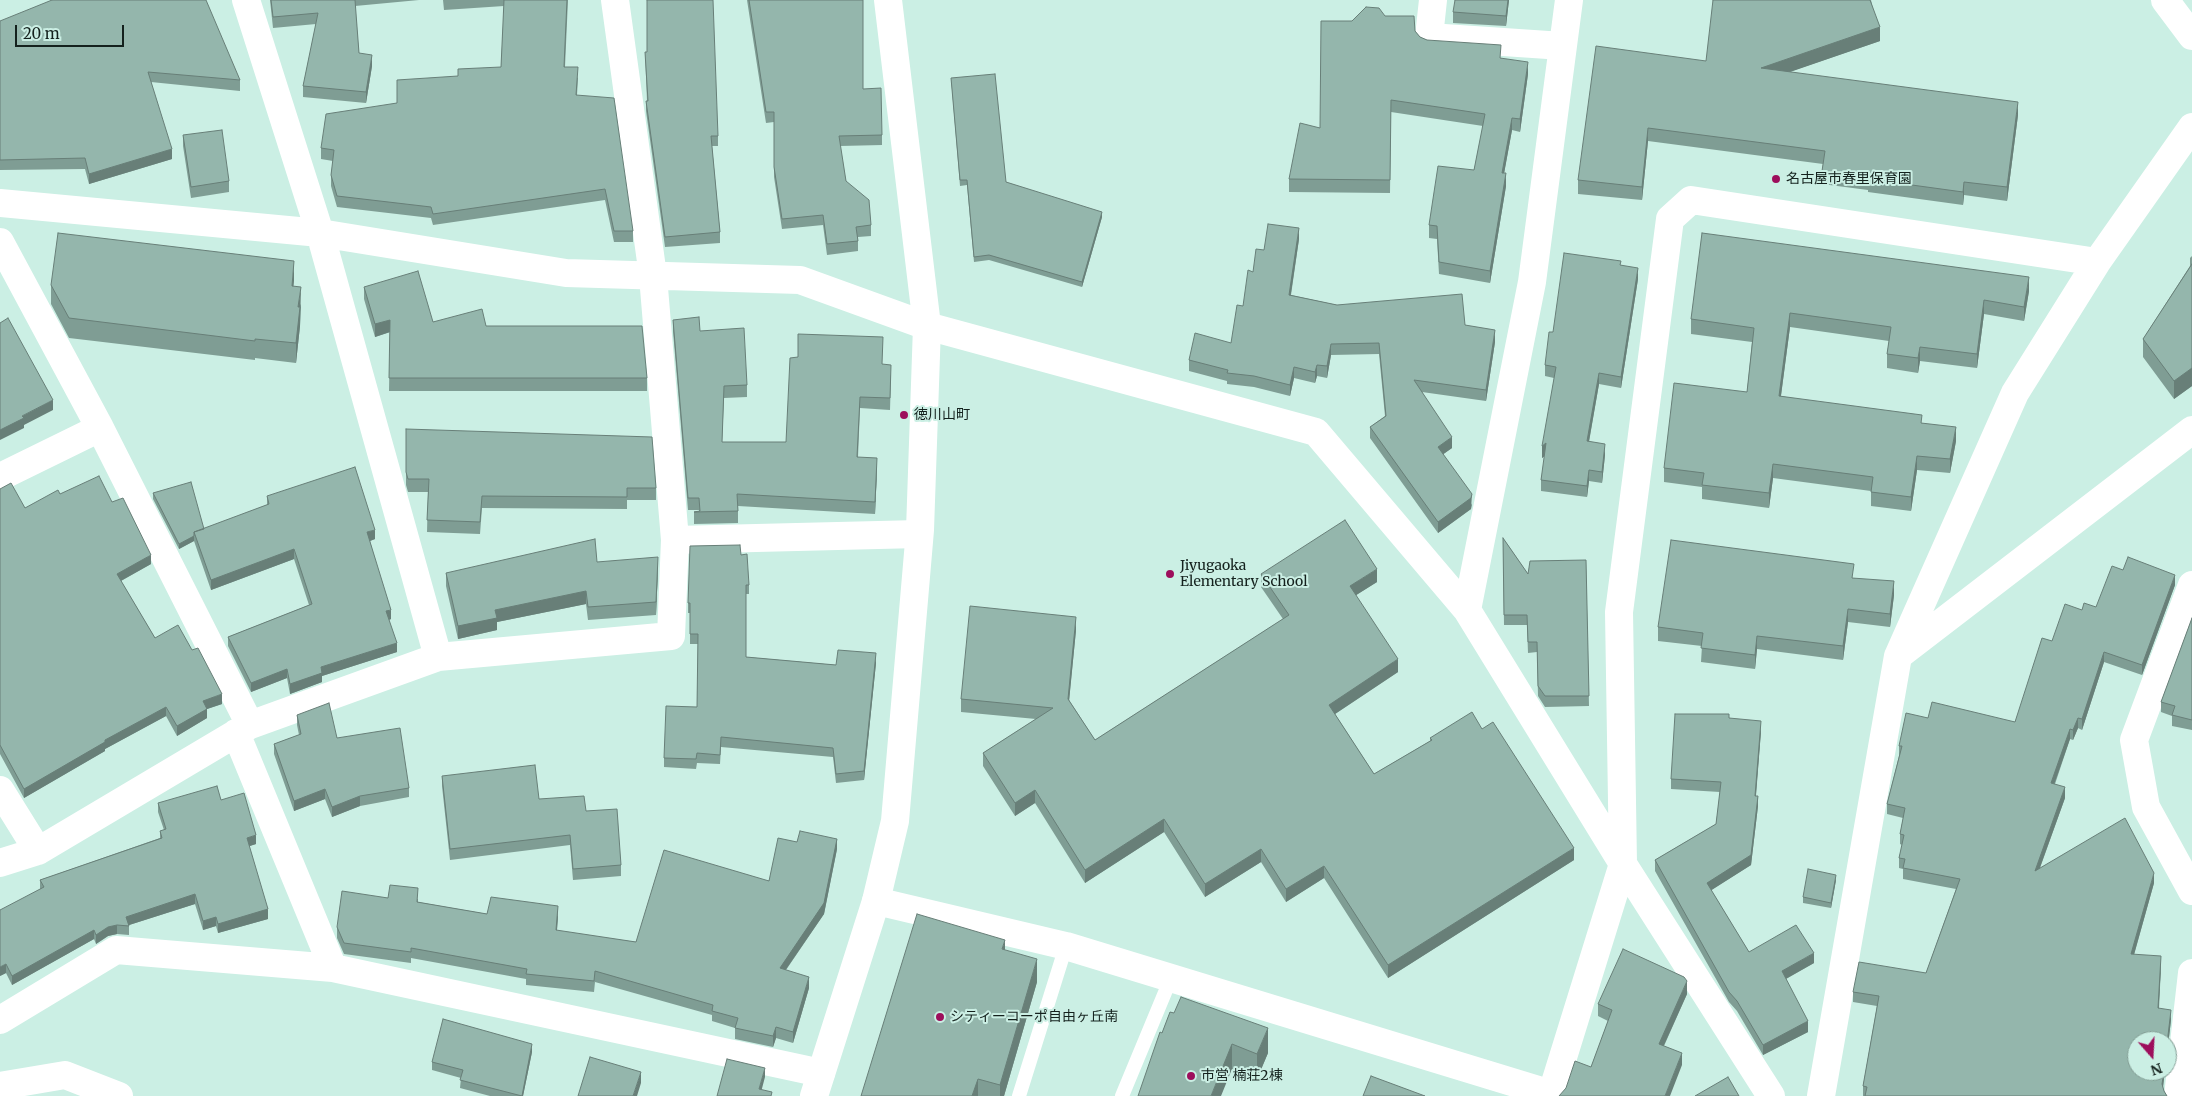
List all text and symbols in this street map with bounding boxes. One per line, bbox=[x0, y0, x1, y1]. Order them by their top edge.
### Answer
scale bar bbox=[18, 15, 126, 47]
text: 20 m bbox=[23, 24, 60, 43]
place label: 名古屋市春里保育園 bbox=[1786, 171, 1912, 187]
marker: 名古屋市春里保育園 bbox=[1770, 173, 1782, 185]
place label: 徳川山町 bbox=[914, 407, 970, 423]
marker: 徳川山町 bbox=[898, 409, 910, 421]
place label: Jiyugaoka Elementary School bbox=[1180, 558, 1308, 590]
marker: Jiyugaoka Elementary School bbox=[1164, 568, 1176, 580]
place label: シティーコーポ自由ヶ丘南 bbox=[950, 1009, 1118, 1025]
marker: シティーコーポ自由ヶ丘南 bbox=[934, 1011, 946, 1023]
north arrow bbox=[2127, 1031, 2177, 1081]
text: N bbox=[2148, 1059, 2165, 1080]
place label: 市営 楠荘2棟 bbox=[1201, 1068, 1283, 1084]
marker: 市営 楠荘2棟 bbox=[1185, 1070, 1197, 1082]

